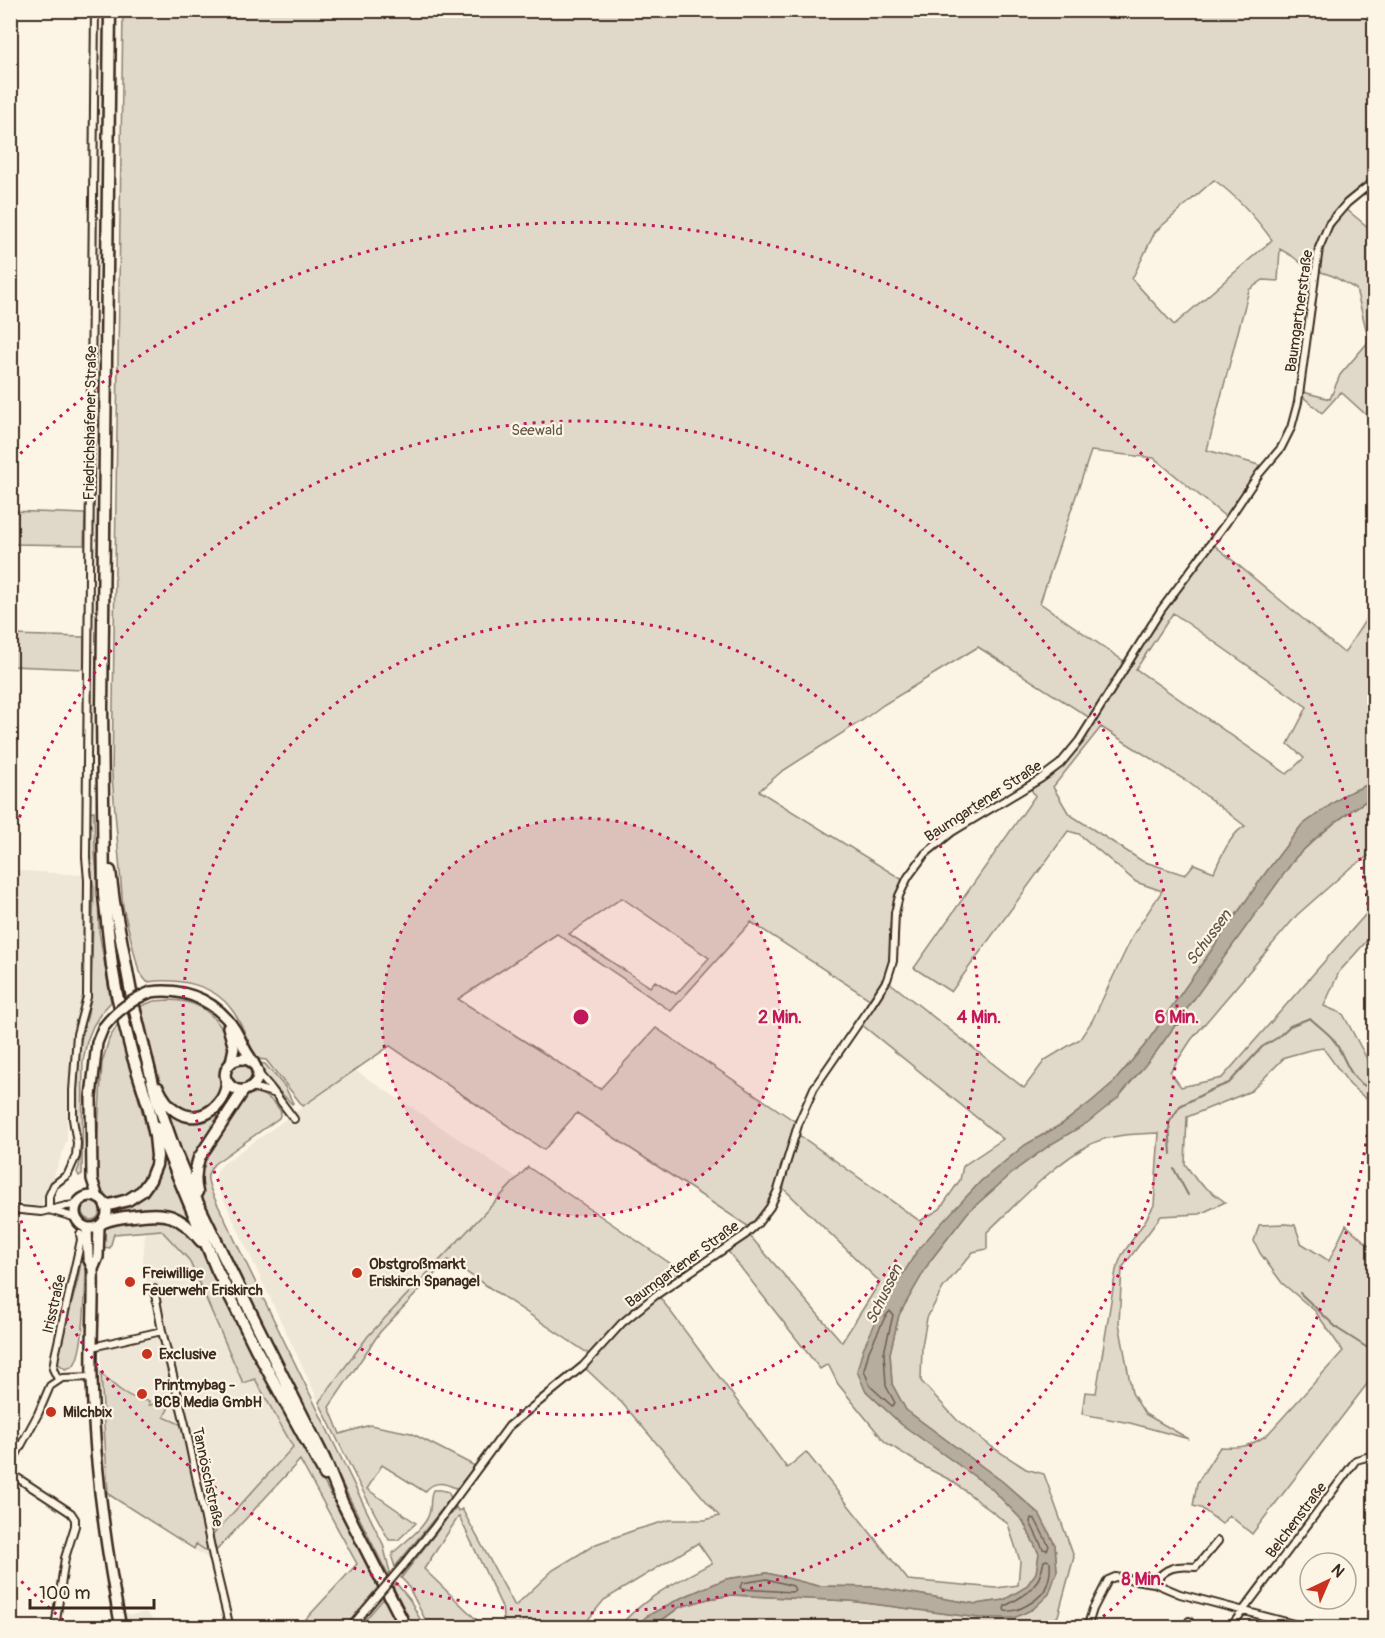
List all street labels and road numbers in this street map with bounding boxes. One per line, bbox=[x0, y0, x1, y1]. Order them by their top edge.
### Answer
street label: Baumgartnerstraße bbox=[1282, 248, 1318, 373]
street label: Friedrichshafener Straße bbox=[80, 345, 101, 500]
street label: Baumgartener Straße bbox=[921, 756, 1046, 846]
street label: Baumgartener Straße bbox=[622, 1216, 743, 1312]
street label: Irisstraße bbox=[39, 1272, 71, 1335]
street label: Tannöschstraße bbox=[188, 1426, 227, 1529]
street label: Belchenstraße bbox=[1262, 1478, 1331, 1562]

